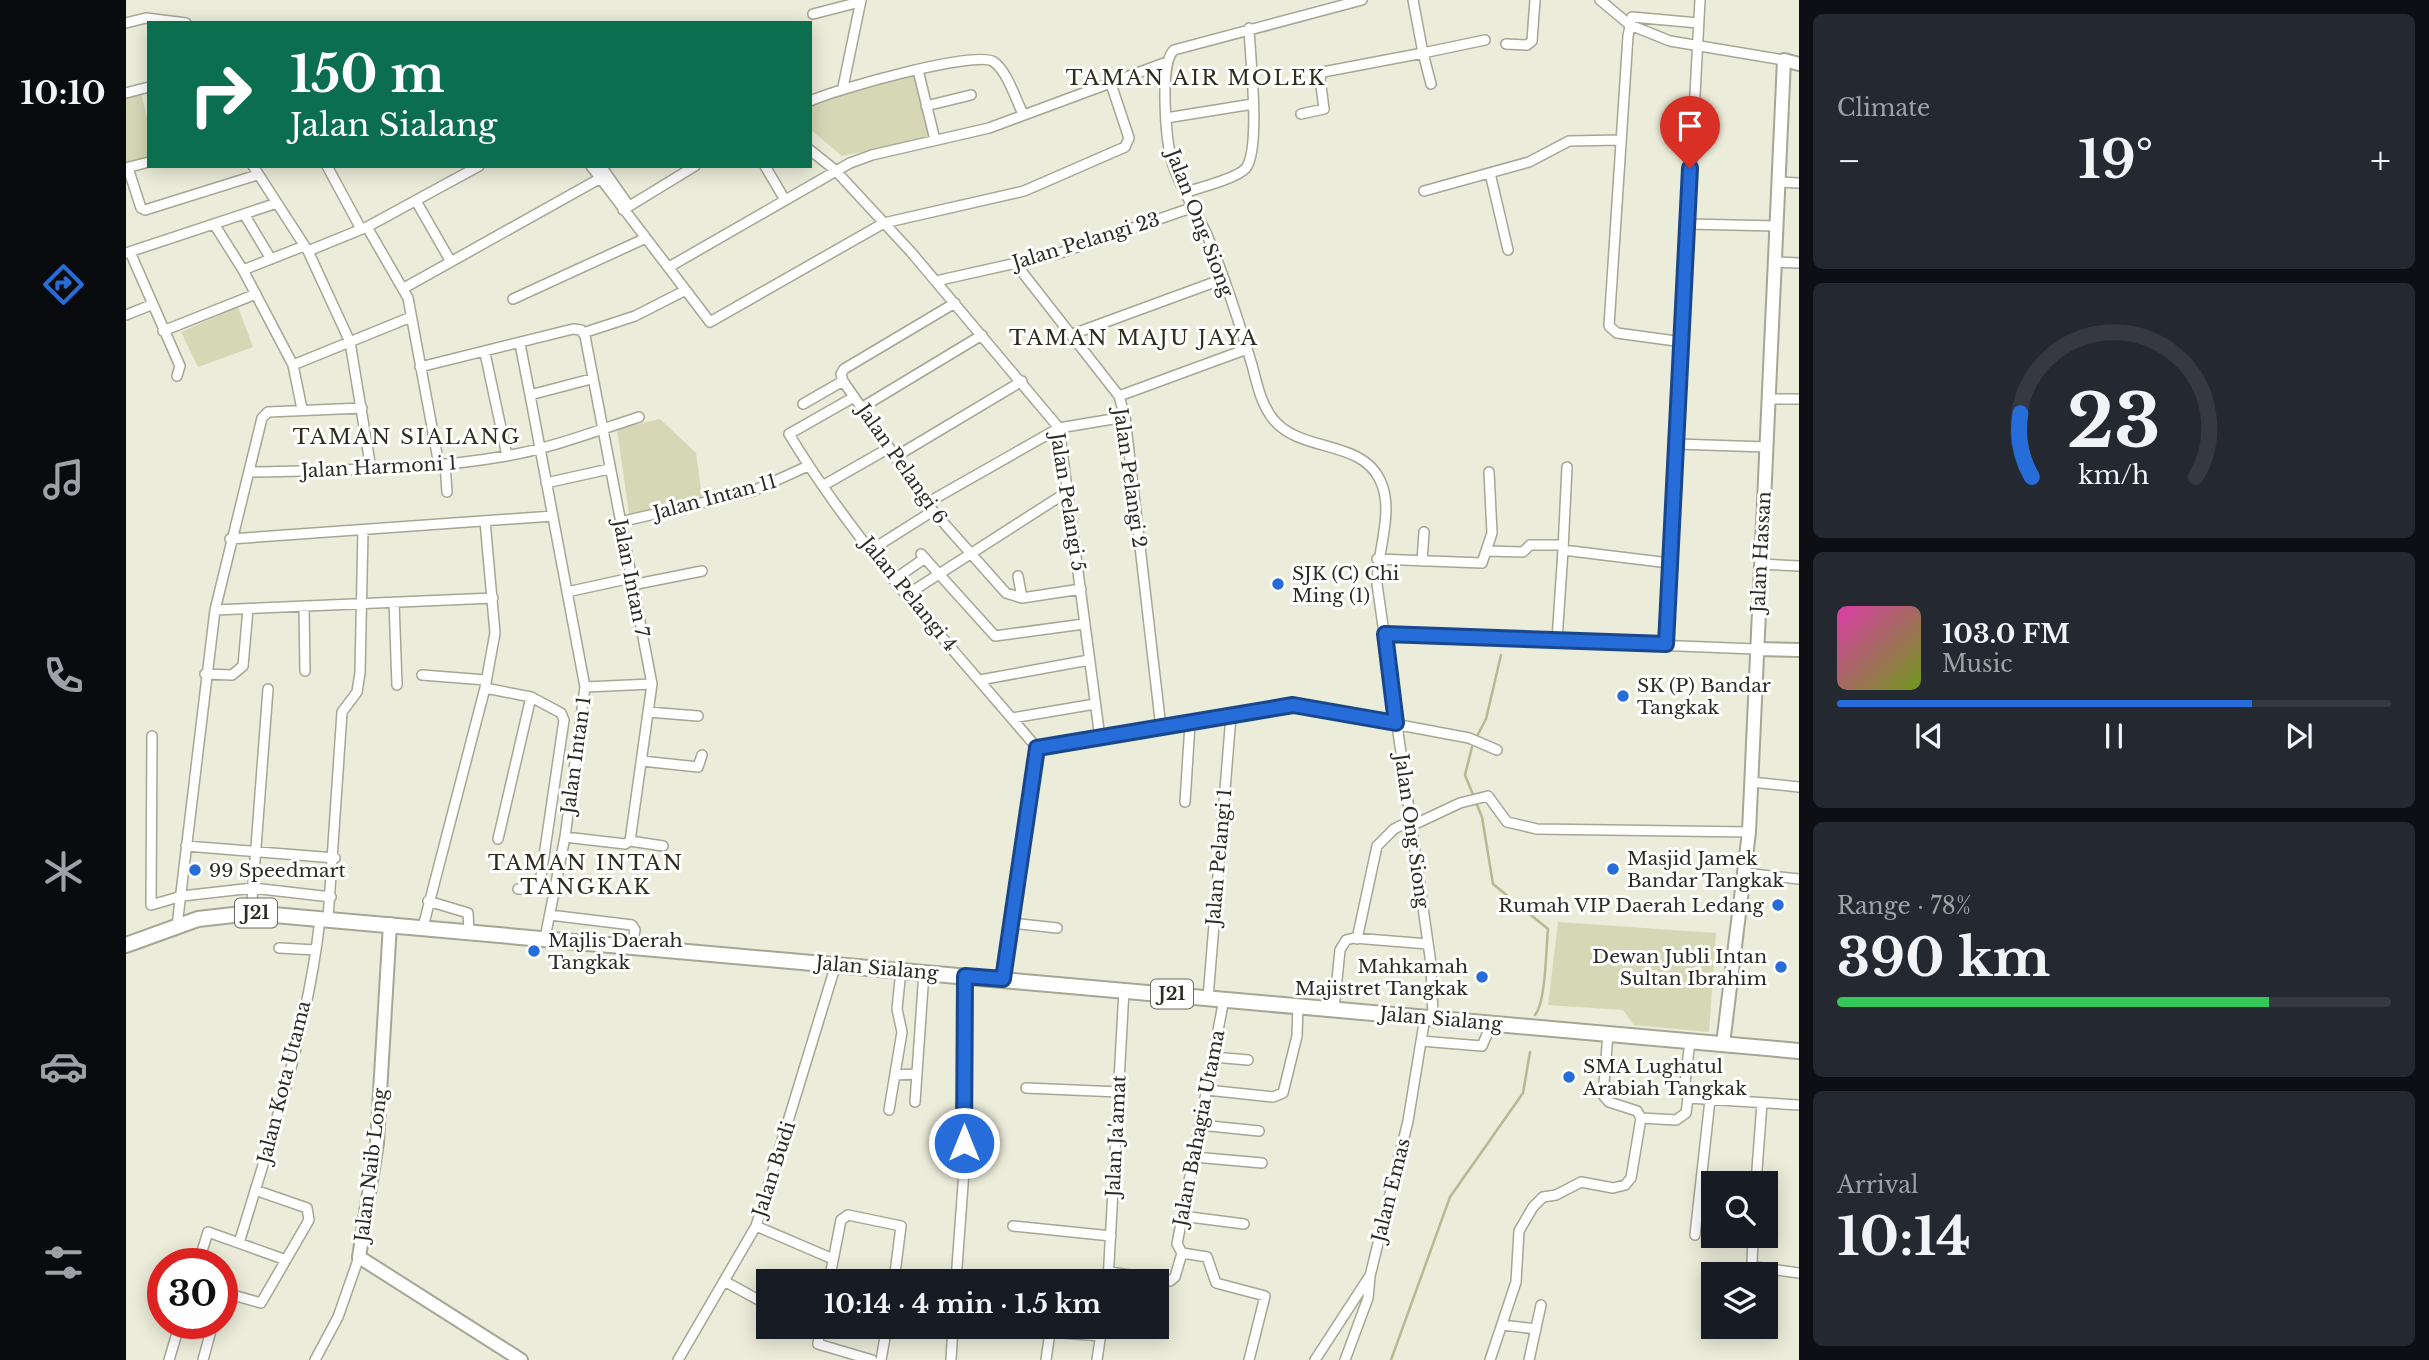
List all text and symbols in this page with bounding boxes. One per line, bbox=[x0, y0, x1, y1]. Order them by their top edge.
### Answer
text: 150 m bbox=[290, 44, 445, 105]
icon: right bbox=[175, 49, 266, 140]
district label: TAMAN AIR MOLEK bbox=[1066, 65, 1326, 91]
text: 10:10 bbox=[20, 73, 106, 113]
text: Climate bbox=[1837, 94, 1930, 122]
pin bbox=[1660, 96, 1720, 168]
text: Jalan Sialang bbox=[290, 105, 497, 145]
icon: arrive bbox=[1671, 107, 1709, 145]
text: 19° bbox=[2078, 128, 2153, 192]
text: − bbox=[1837, 137, 1861, 184]
text: + bbox=[2370, 137, 2391, 184]
street label: Jalan Ong Siong bbox=[1160, 143, 1239, 300]
street label: Jalan Pelangi 23 bbox=[1007, 208, 1162, 275]
icon: directions bbox=[39, 260, 88, 309]
district label: TAMAN MAJU JAYA bbox=[1009, 325, 1259, 351]
text: 23 bbox=[2067, 376, 2161, 467]
street label: Jalan Pelangi 6 bbox=[850, 397, 952, 528]
street label: Jalan Pelangi 2 bbox=[1108, 404, 1151, 549]
district label: TAMAN SIALANG bbox=[293, 424, 521, 450]
street label: Jalan Pelangi 5 bbox=[1045, 428, 1090, 573]
street label: Jalan Harmoni 1 bbox=[297, 451, 458, 483]
icon: music bbox=[39, 455, 88, 504]
text: km/h bbox=[2079, 460, 2149, 491]
street label: Jalan Intan 11 bbox=[648, 469, 779, 525]
street label: Jalan Hassan bbox=[1746, 491, 1776, 616]
street label: Jalan Intan 7 bbox=[608, 514, 654, 639]
street label: Jalan Pelangi 4 bbox=[854, 530, 962, 656]
place label: SJK (C) Chi Ming (1) bbox=[1292, 562, 1400, 607]
marker: SJK (C) Chi Ming (1) bbox=[1270, 576, 1286, 592]
text: 103.0 FM bbox=[1942, 618, 2070, 650]
text: Music bbox=[1942, 650, 2013, 678]
icon: phone bbox=[39, 651, 88, 700]
place label: SK (P) Bandar Tangkak bbox=[1637, 674, 1771, 719]
marker: SK (P) Bandar Tangkak bbox=[1615, 688, 1631, 704]
street label: Jalan Intan 1 bbox=[556, 695, 596, 818]
icon: previous bbox=[1910, 717, 1948, 755]
icon: pause bbox=[2095, 717, 2133, 755]
icon: next bbox=[2280, 717, 2318, 755]
street label: Jalan Ong Siong bbox=[1389, 749, 1434, 910]
street label: Jalan Pelangi 1 bbox=[1201, 787, 1236, 930]
icon: climate bbox=[39, 847, 88, 896]
place label: Masjid Jamek Bandar Tangkak bbox=[1627, 847, 1784, 892]
district label: TAMAN INTAN TANGKAK bbox=[488, 850, 684, 900]
place label: 99 Speedmart bbox=[209, 859, 347, 882]
marker: Masjid Jamek Bandar Tangkak bbox=[1605, 861, 1621, 877]
marker: 99 Speedmart bbox=[187, 862, 203, 878]
text: Range · 78% bbox=[1837, 892, 1971, 920]
place label: Rumah VIP Daerah Ledang bbox=[1498, 894, 1765, 917]
marker: Rumah VIP Daerah Ledang bbox=[1770, 897, 1786, 913]
road number: J21 bbox=[235, 898, 277, 928]
text: 390 km bbox=[1837, 926, 2050, 990]
place label: Majlis Daerah Tangkak bbox=[548, 929, 682, 974]
marker: Majlis Daerah Tangkak bbox=[526, 943, 542, 959]
place label: Dewan Jubli Intan Sultan Ibrahim bbox=[1592, 945, 1767, 990]
street label: Jalan Sialang bbox=[812, 951, 940, 985]
place label: Mahkamah Majistret Tangkak bbox=[1295, 955, 1468, 1000]
marker: Dewan Jubli Intan Sultan Ibrahim bbox=[1773, 959, 1789, 975]
marker: Mahkamah Majistret Tangkak bbox=[1474, 969, 1490, 985]
road number: J21 bbox=[1151, 979, 1193, 1009]
street label: Jalan Kota Utama bbox=[252, 998, 315, 1169]
street label: Jalan Sialang bbox=[1376, 1002, 1504, 1036]
street label: Jalan Bahagia Utama bbox=[1168, 1027, 1229, 1231]
icon: car bbox=[39, 1042, 88, 1091]
place label: SMA Lughatul Arabiah Tangkak bbox=[1582, 1055, 1747, 1100]
marker: SMA Lughatul Arabiah Tangkak bbox=[1561, 1069, 1577, 1085]
street label: Jalan Ja'amat bbox=[1101, 1074, 1131, 1201]
street label: Jalan Naib Long bbox=[350, 1086, 392, 1246]
position arrow bbox=[927, 1106, 1001, 1180]
street label: Jalan Budi bbox=[747, 1118, 800, 1223]
street label: Jalan Emas bbox=[1366, 1136, 1415, 1247]
map controls bbox=[1701, 1171, 1778, 1339]
button: search bbox=[1701, 1171, 1778, 1248]
text: Arrival bbox=[1837, 1171, 1918, 1199]
text: 10:14 bbox=[1837, 1205, 1971, 1269]
icon: filters bbox=[39, 1238, 88, 1287]
speed limit sign: 30 bbox=[147, 1248, 238, 1339]
button: layers bbox=[1701, 1262, 1778, 1339]
text: 10:14 · 4 min · 1.5 km bbox=[824, 1288, 1101, 1320]

